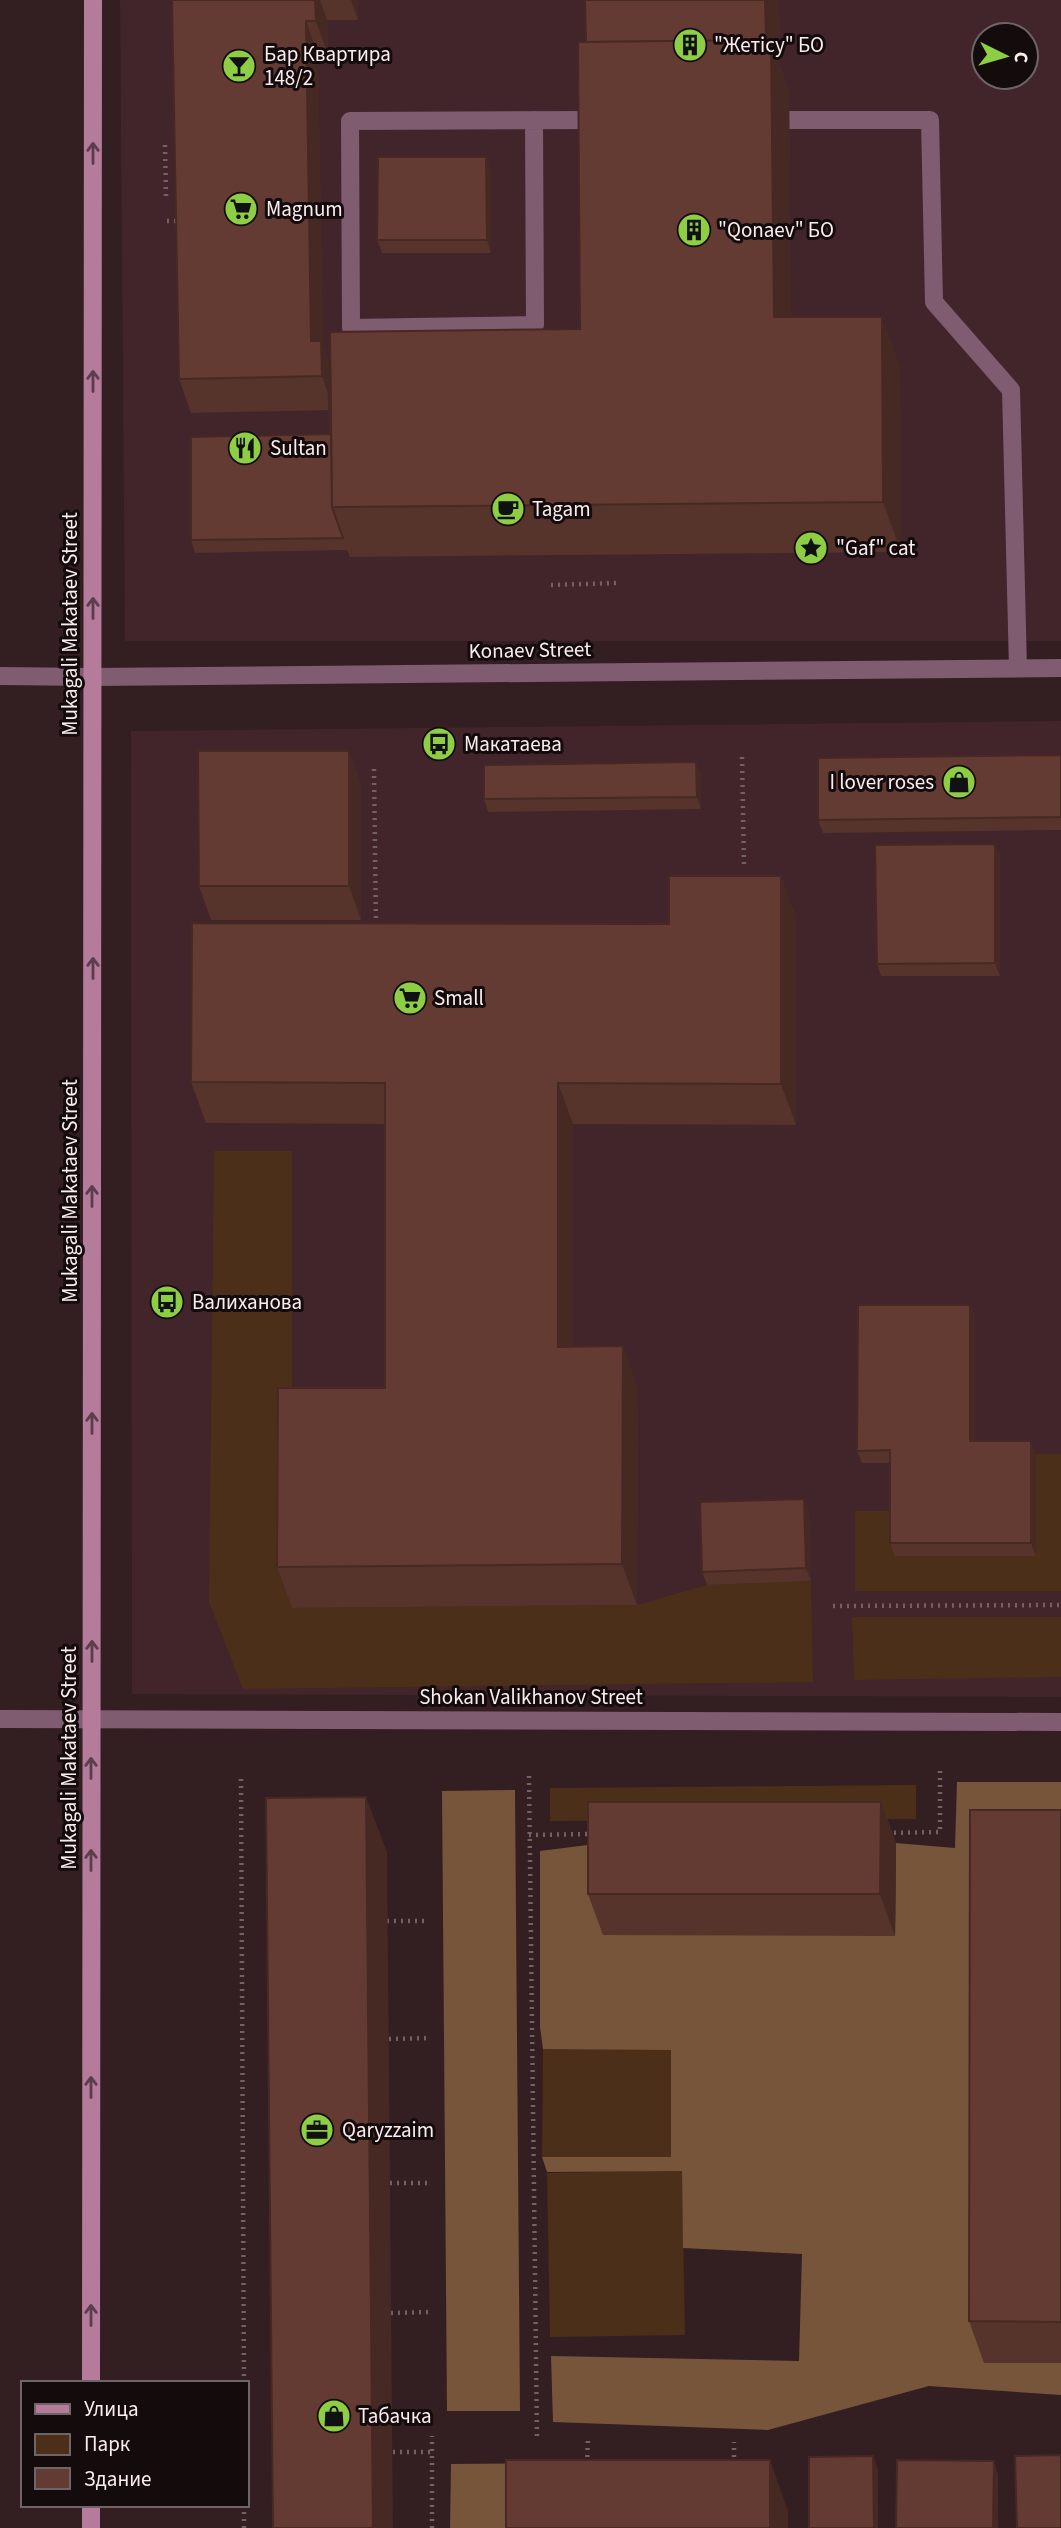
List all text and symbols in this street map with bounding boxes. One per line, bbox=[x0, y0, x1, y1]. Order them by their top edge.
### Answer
north arrow bbox=[970, 21, 1040, 91]
building icon: "Жетісу" БО bbox=[671, 26, 709, 64]
place label: "Жетісу" БО bbox=[714, 30, 824, 60]
place label: Бар Квартира 148/2 bbox=[264, 39, 391, 93]
bar icon: Бар Квартира 148/2 bbox=[220, 47, 258, 85]
text: С bbox=[1007, 51, 1034, 64]
one-way arrow bbox=[86, 142, 100, 165]
supermarket icon: Magnum bbox=[222, 190, 260, 228]
place label: Magnum bbox=[266, 194, 343, 224]
building icon: "Qonaev" БО bbox=[675, 211, 713, 249]
place label: "Qonaev" БО bbox=[718, 215, 834, 245]
one-way arrow bbox=[86, 370, 100, 393]
restaurant icon: Sultan bbox=[226, 429, 264, 467]
place label: Sultan bbox=[270, 433, 327, 463]
cafe icon: Tagam bbox=[489, 490, 527, 528]
place label: Tagam bbox=[532, 494, 591, 524]
street label: Mukagali Makataev Street bbox=[55, 512, 85, 736]
place icon: "Gaf" cat bbox=[792, 529, 830, 567]
place label: "Gaf" cat bbox=[836, 533, 915, 563]
one-way arrow bbox=[86, 597, 100, 620]
street label: Konaev Street bbox=[468, 634, 592, 666]
bus stop icon: Макатаева bbox=[420, 725, 458, 763]
place label: Макатаева bbox=[464, 729, 562, 759]
shop icon: I lover roses bbox=[940, 763, 978, 801]
place label: I lover roses bbox=[830, 767, 934, 797]
one-way arrow bbox=[86, 957, 100, 980]
supermarket icon: Small bbox=[391, 979, 429, 1017]
place label: Small bbox=[434, 983, 484, 1013]
street label: Mukagali Makataev Street bbox=[55, 1079, 85, 1303]
one-way arrow bbox=[85, 1184, 99, 1207]
bus stop icon: Валиханова bbox=[148, 1283, 186, 1321]
place label: Валиханова bbox=[192, 1287, 302, 1317]
one-way arrow bbox=[85, 1412, 99, 1435]
one-way arrow bbox=[85, 1639, 99, 1662]
street label: Mukagali Makataev Street bbox=[54, 1646, 84, 1870]
street label: Shokan Valikhanov Street bbox=[419, 1682, 643, 1712]
one-way arrow bbox=[85, 1757, 98, 1780]
one-way arrow bbox=[84, 1848, 98, 1871]
one-way arrow bbox=[84, 2076, 98, 2099]
office icon: Qaryzzaim bbox=[298, 2111, 336, 2149]
place label: Qaryzzaim bbox=[342, 2115, 434, 2145]
one-way arrow bbox=[84, 2303, 98, 2326]
legend bbox=[21, 2381, 248, 2507]
text: Улица bbox=[84, 2394, 139, 2424]
shop icon: Табачка bbox=[315, 2397, 353, 2435]
place label: Табачка bbox=[358, 2401, 432, 2431]
text: Парк bbox=[84, 2429, 131, 2459]
text: Здание bbox=[84, 2464, 152, 2494]

